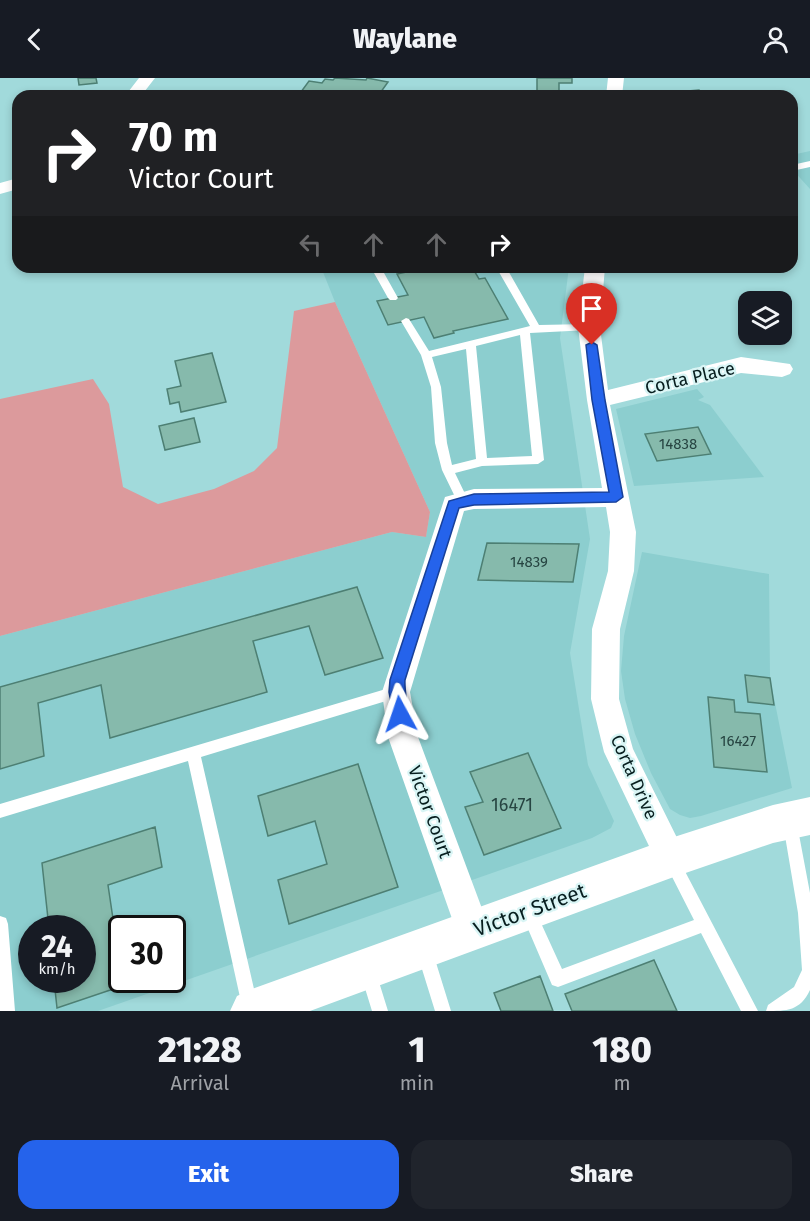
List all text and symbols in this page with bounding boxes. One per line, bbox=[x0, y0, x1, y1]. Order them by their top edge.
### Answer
icon: back bbox=[18, 23, 51, 56]
text: Waylane bbox=[353, 23, 457, 55]
icon: person bbox=[759, 23, 792, 56]
text: 70 m bbox=[129, 112, 218, 162]
icon: right bbox=[30, 114, 108, 192]
text: Victor Court bbox=[129, 163, 273, 195]
icon: left bbox=[294, 228, 327, 261]
icon: ahead bbox=[357, 228, 390, 261]
icon: ahead bbox=[420, 228, 453, 261]
icon: right bbox=[483, 228, 516, 261]
pin bbox=[566, 283, 617, 345]
map controls bbox=[738, 291, 792, 345]
button: layers bbox=[738, 291, 792, 345]
icon: arrive bbox=[575, 292, 608, 325]
street label: Corta Place bbox=[643, 357, 737, 399]
house number: 14838 bbox=[659, 435, 697, 453]
house number: 14839 bbox=[510, 553, 548, 571]
position arrow bbox=[368, 682, 432, 746]
street label: Corta Drive bbox=[606, 731, 662, 823]
house number: 16427 bbox=[720, 732, 756, 750]
street label: Victor Court bbox=[403, 763, 457, 861]
house number: 16471 bbox=[491, 794, 533, 816]
street label: Victor Street bbox=[470, 877, 590, 942]
speed limit sign: 30 bbox=[108, 915, 186, 993]
text: 24 bbox=[41, 929, 73, 965]
text: km/h bbox=[38, 960, 76, 978]
text: 21:28 bbox=[158, 1028, 242, 1072]
text: 1 bbox=[409, 1028, 426, 1072]
text: 180 bbox=[592, 1028, 652, 1072]
text: Arrival bbox=[171, 1071, 229, 1095]
text: min bbox=[400, 1071, 434, 1095]
text: m bbox=[614, 1071, 631, 1095]
button: Exit bbox=[18, 1140, 399, 1209]
button: Share bbox=[411, 1140, 792, 1209]

